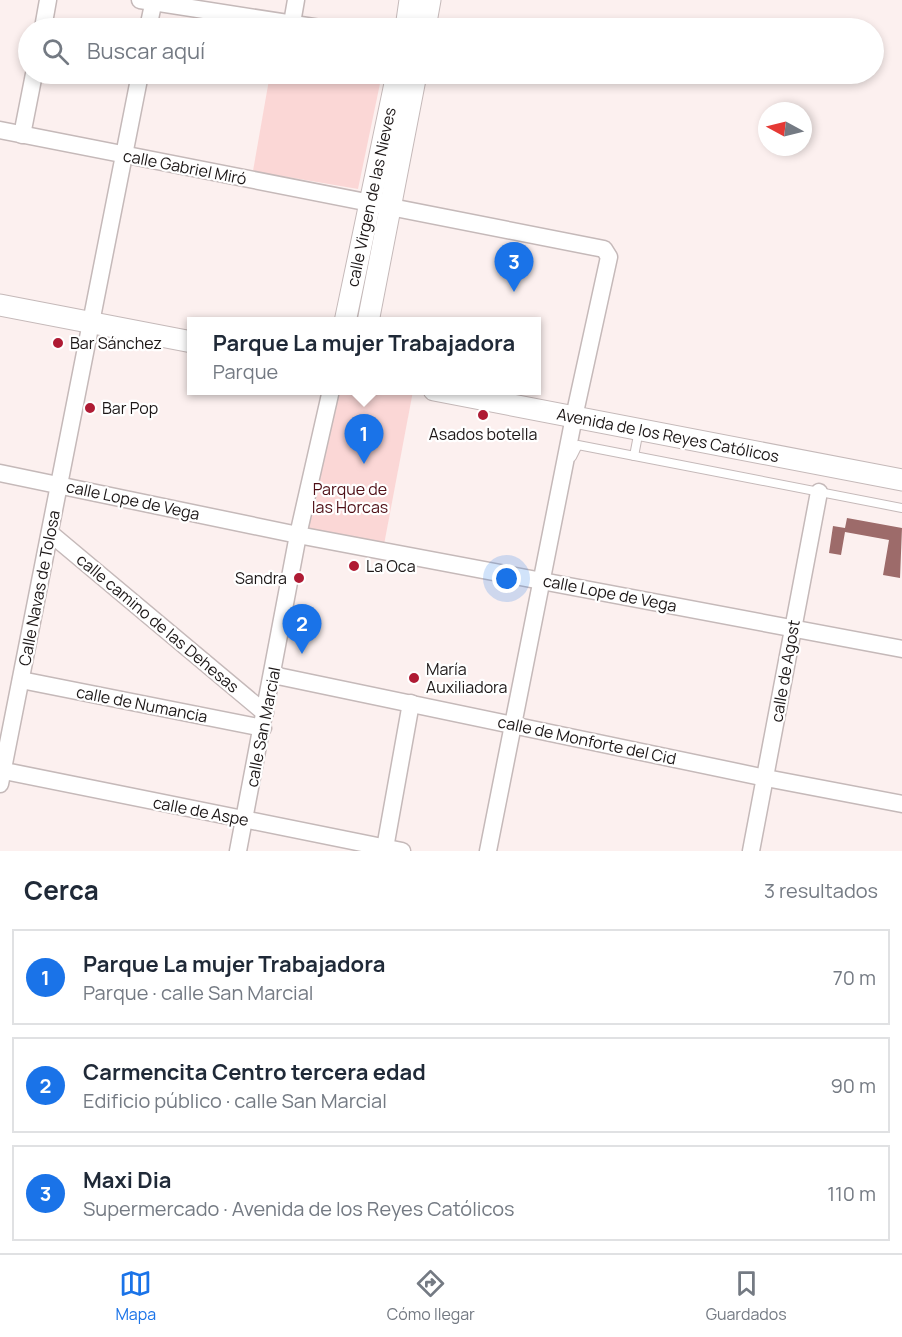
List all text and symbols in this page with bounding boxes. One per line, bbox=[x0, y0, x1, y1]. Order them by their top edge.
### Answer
search box bbox=[18, 18, 884, 84]
icon: search bbox=[39, 35, 72, 68]
text: Buscar aquí bbox=[87, 36, 205, 66]
north arrow bbox=[758, 102, 812, 156]
street label: calle Virgen de las Nieves bbox=[341, 105, 401, 289]
street label: calle Gabriel Miró bbox=[121, 144, 249, 190]
pin: 3 bbox=[494, 242, 534, 292]
popup bbox=[187, 317, 541, 395]
text: Parque La mujer Trabajadora bbox=[213, 328, 515, 358]
place label: Bar Sánchez bbox=[70, 332, 162, 354]
marker: Bar Sánchez bbox=[51, 336, 65, 350]
text: Parque bbox=[213, 358, 278, 385]
place label: Bar Pop bbox=[102, 397, 158, 419]
marker: Bar Pop bbox=[83, 401, 97, 415]
street label: Avenida de los Reyes Católicos bbox=[555, 403, 781, 467]
marker: Asados botella bbox=[476, 408, 490, 422]
pin: 1 bbox=[344, 414, 384, 464]
place label: Asados botella bbox=[429, 423, 537, 445]
street label: calle Lope de Vega bbox=[64, 475, 202, 525]
park label: Parque de las Horcas bbox=[312, 478, 388, 518]
street label: Calle Navas de Tolosa bbox=[13, 508, 65, 668]
street label: calle camino de las Dehesas bbox=[72, 548, 244, 698]
place label: La Oca bbox=[366, 555, 416, 577]
marker: La Oca bbox=[347, 559, 361, 573]
your location bbox=[492, 564, 521, 593]
place label: Sandra bbox=[235, 567, 287, 589]
street label: calle Lope de Vega bbox=[541, 569, 679, 617]
marker: Sandra bbox=[292, 571, 306, 585]
pin: 2 bbox=[282, 604, 322, 654]
street label: calle de Agost bbox=[765, 618, 805, 724]
place label: María Auxiliadora bbox=[426, 658, 507, 698]
street label: calle San Marcial bbox=[241, 665, 285, 789]
marker: María Auxiliadora bbox=[407, 671, 421, 685]
street label: calle de Numancia bbox=[74, 680, 210, 728]
street label: calle de Monforte del Cid bbox=[496, 710, 678, 770]
street label: calle de Aspe bbox=[151, 791, 251, 831]
text: Cerca bbox=[24, 872, 99, 908]
text: 3 resultados bbox=[764, 877, 878, 904]
text: Parque La mujer Trabajadora bbox=[83, 949, 385, 979]
text: 1 bbox=[41, 964, 50, 991]
text: 70 m bbox=[833, 964, 876, 991]
text: Parque · calle San Marcial bbox=[83, 979, 314, 1006]
text: Carmencita Centro tercera edad bbox=[83, 1057, 426, 1087]
text: 2 bbox=[40, 1072, 51, 1099]
text: 90 m bbox=[830, 1072, 876, 1099]
text: Edificio público · calle San Marcial bbox=[83, 1087, 387, 1114]
text: Maxi Dia bbox=[83, 1165, 172, 1195]
text: 3 bbox=[40, 1180, 51, 1207]
text: 110 m bbox=[827, 1180, 876, 1207]
text: Supermercado · Avenida de los Reyes Católicos bbox=[83, 1195, 514, 1222]
tab: Mapa bbox=[115, 1267, 156, 1325]
tab: Cómo llegar bbox=[387, 1267, 475, 1325]
tab: Guardados bbox=[706, 1267, 787, 1325]

